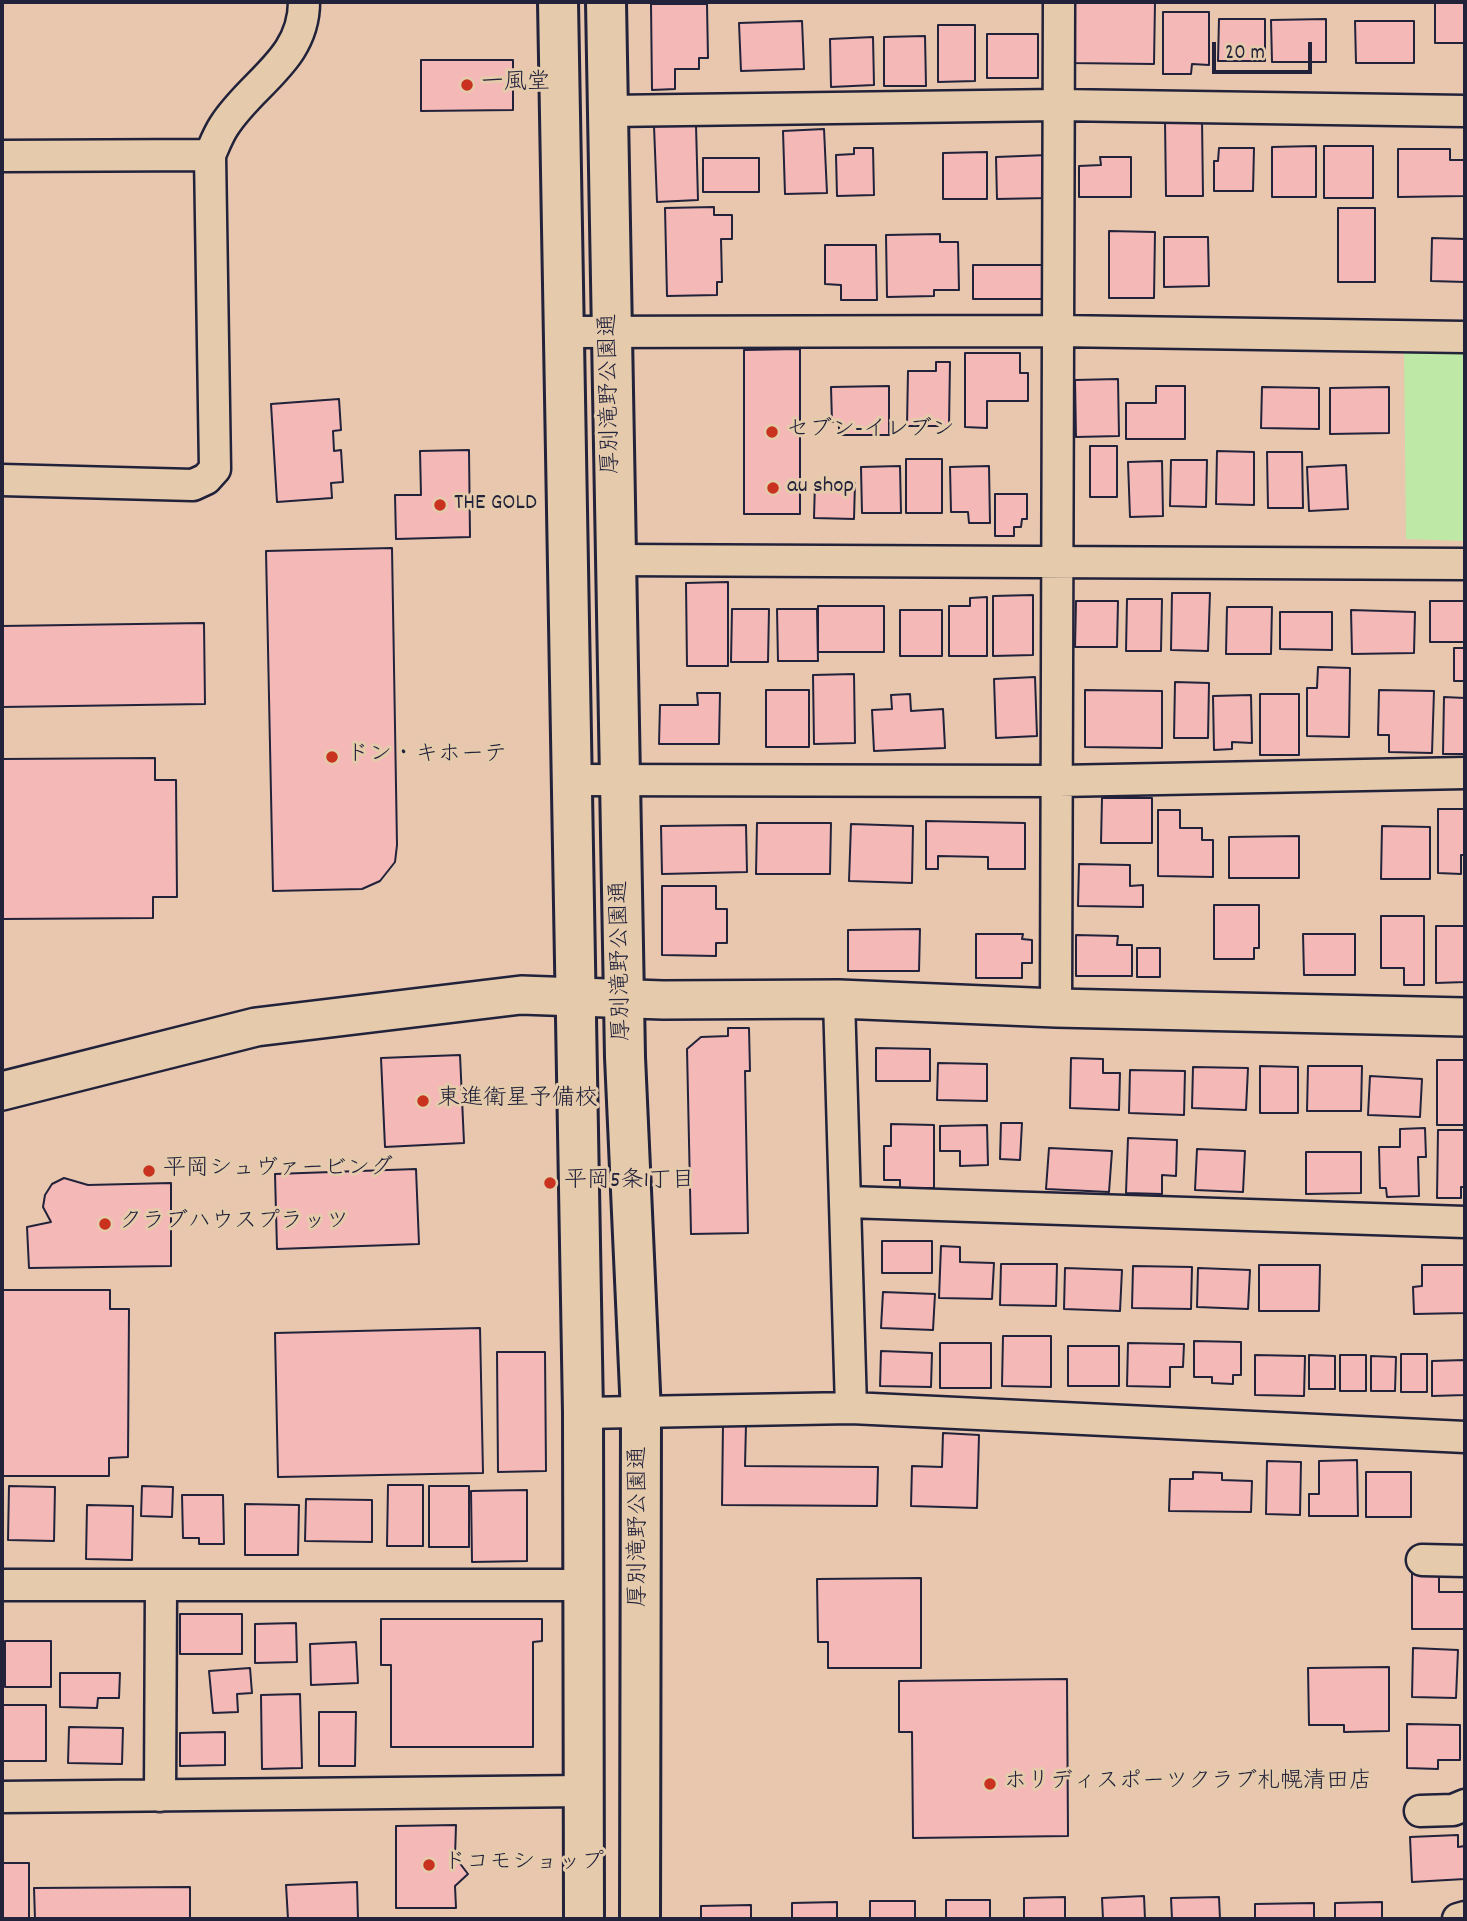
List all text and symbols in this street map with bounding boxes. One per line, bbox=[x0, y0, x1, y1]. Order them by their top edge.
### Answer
scale bar bbox=[1215, 28, 1315, 72]
text: 20 m bbox=[1225, 39, 1265, 69]
place label: 一風堂 bbox=[481, 71, 550, 99]
marker: 一風堂 bbox=[459, 77, 475, 93]
street label: 厚別滝野公園通 bbox=[597, 313, 627, 475]
place label: セブン-イレブン bbox=[786, 418, 955, 446]
marker: セブン-イレブン bbox=[764, 424, 780, 440]
place label: au shop bbox=[787, 474, 854, 502]
marker: au shop bbox=[765, 480, 781, 496]
place label: THE GOLD bbox=[454, 491, 537, 519]
marker: THE GOLD bbox=[432, 497, 448, 513]
place label: ドン・キホーテ bbox=[346, 743, 507, 771]
marker: ドン・キホーテ bbox=[324, 749, 340, 765]
street label: 厚別滝野公園通 bbox=[608, 880, 638, 1042]
place label: 東進衛星予備校 bbox=[437, 1087, 598, 1115]
marker: 東進衛星予備校 bbox=[415, 1093, 431, 1109]
place label: 平岡シュヴァービング bbox=[163, 1157, 393, 1185]
marker: 平岡シュヴァービング bbox=[141, 1163, 157, 1179]
place label: 平岡5条1丁目 bbox=[564, 1169, 695, 1197]
marker: 平岡5条1丁目 bbox=[542, 1175, 558, 1191]
place label: クラブハウスプラッツ bbox=[119, 1210, 349, 1238]
marker: クラブハウスプラッツ bbox=[97, 1216, 113, 1232]
street label: 厚別滝野公園通 bbox=[627, 1447, 655, 1607]
place label: ホリディスポーツクラブ札幌清田店 bbox=[1004, 1770, 1372, 1798]
marker: ホリディスポーツクラブ札幌清田店 bbox=[982, 1776, 998, 1792]
place label: ドコモショップ bbox=[443, 1851, 604, 1879]
marker: ドコモショップ bbox=[421, 1857, 437, 1873]

